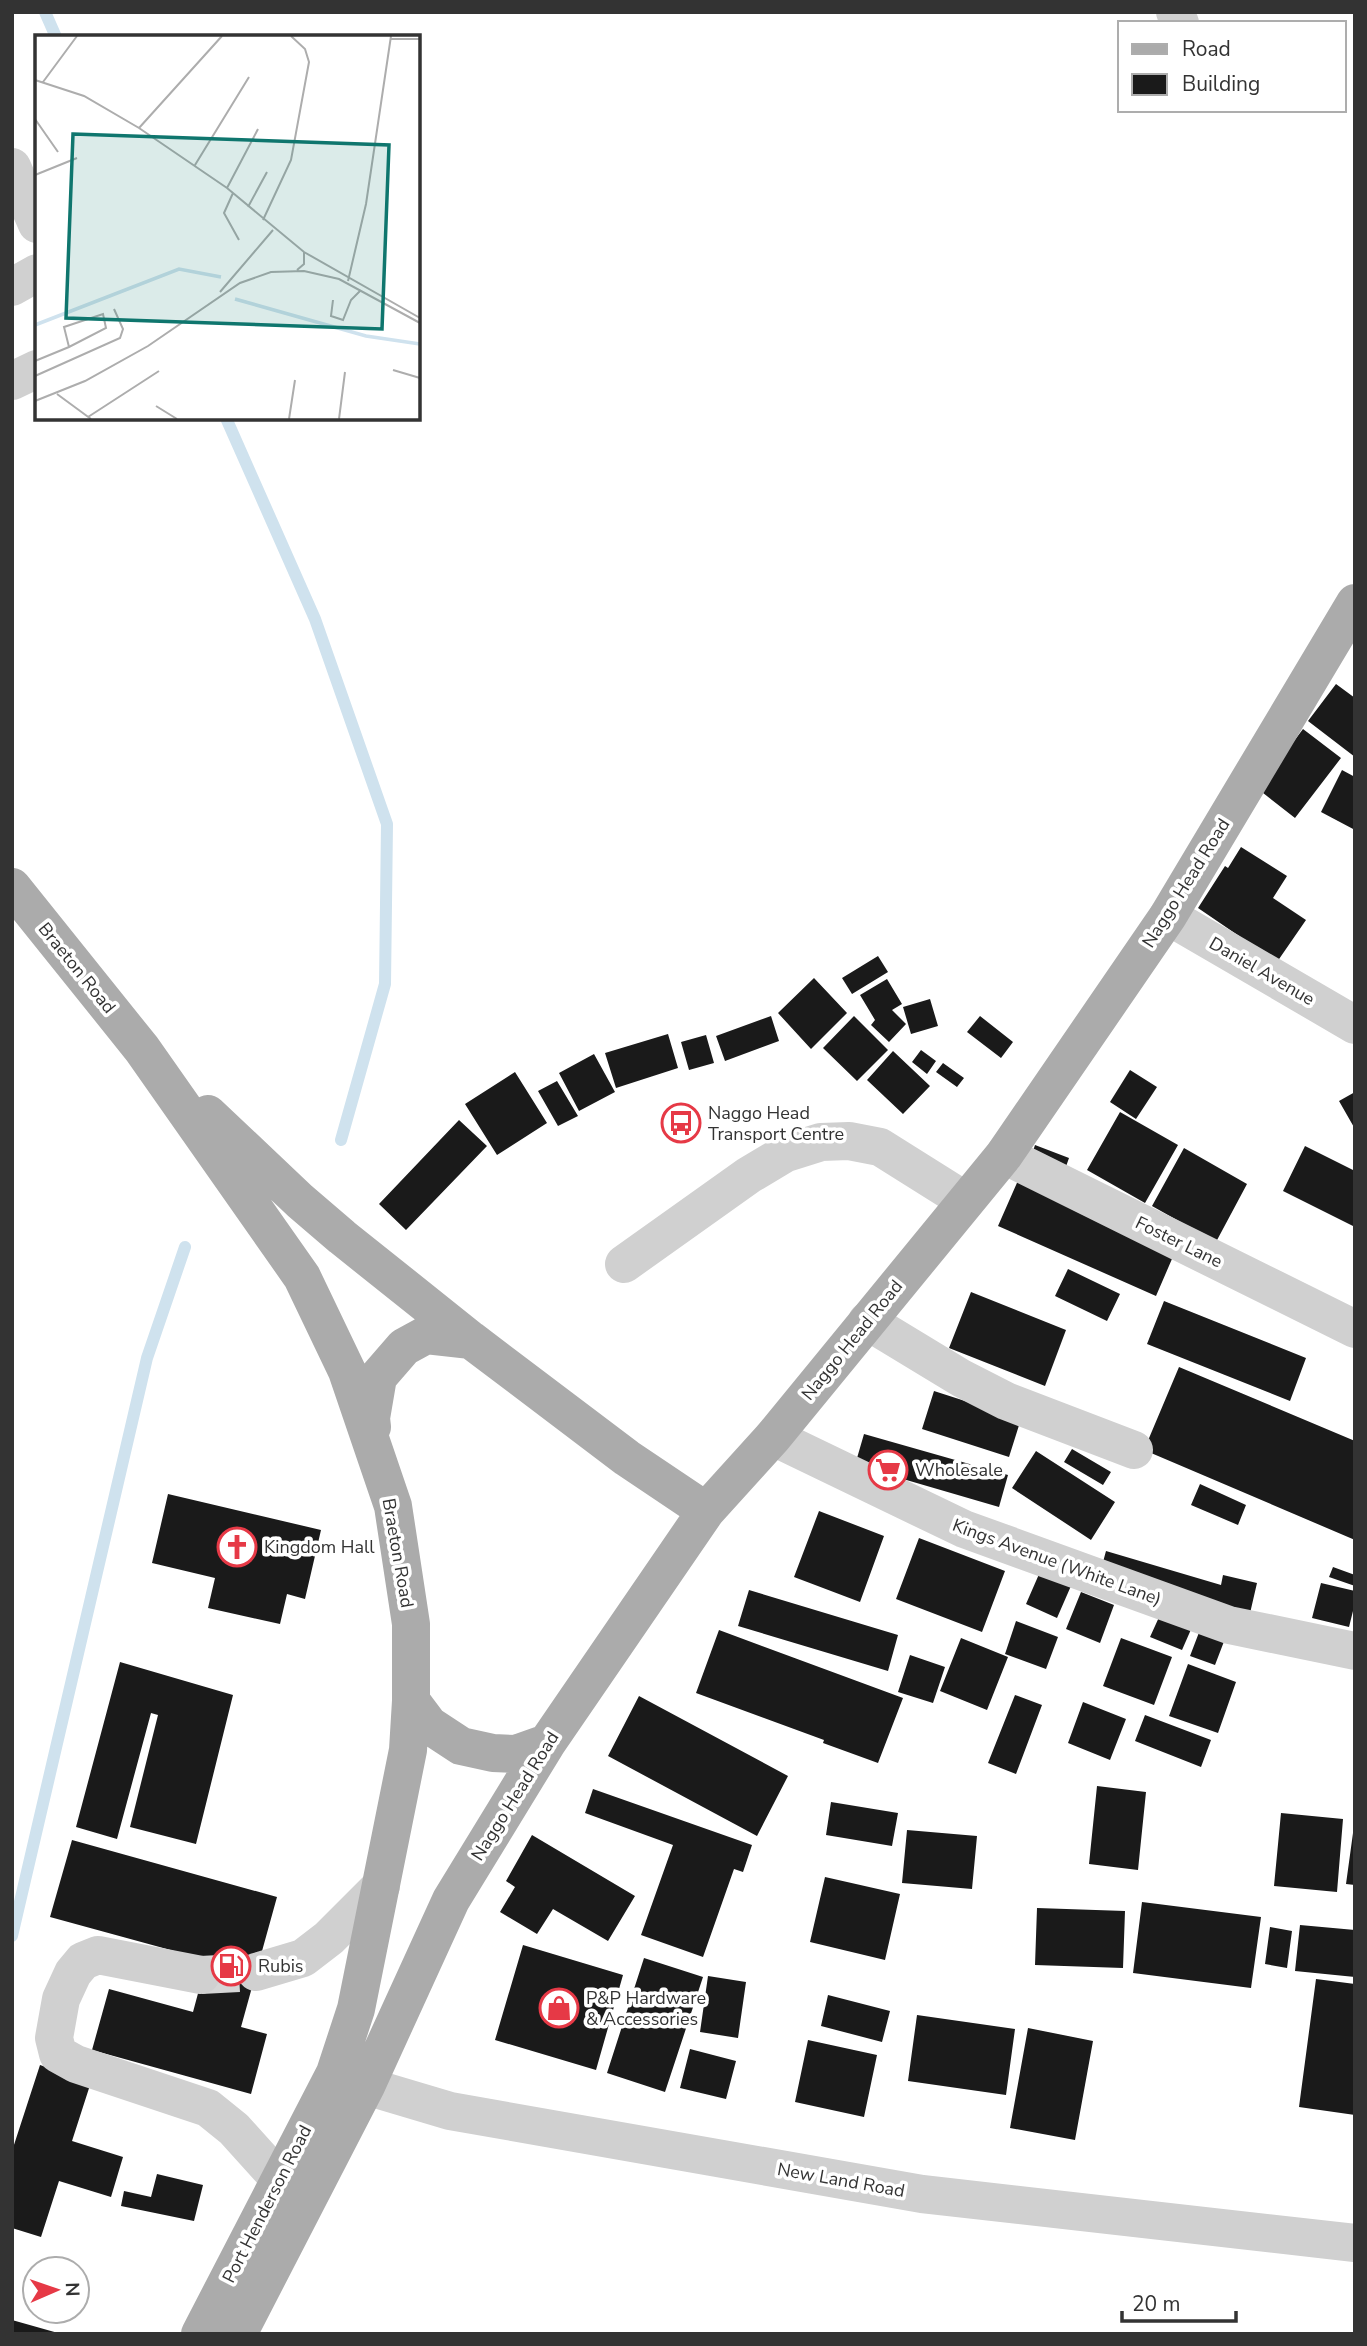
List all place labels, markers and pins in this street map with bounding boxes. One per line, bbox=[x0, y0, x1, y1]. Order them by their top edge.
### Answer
place label: Naggo Head Transport Centre bbox=[708, 1101, 844, 1146]
bus stop icon: Naggo Head Transport Centre bbox=[660, 1102, 702, 1144]
supermarket icon: Wholesale bbox=[867, 1449, 909, 1491]
place label: Wholesale bbox=[915, 1458, 1003, 1482]
church icon: Kingdom Hall bbox=[216, 1526, 258, 1568]
place label: Kingdom Hall bbox=[264, 1535, 375, 1559]
fuel station icon: Rubis bbox=[210, 1945, 252, 1987]
place label: Rubis bbox=[258, 1954, 303, 1978]
place label: P&P Hardware & Accessories bbox=[586, 1986, 706, 2031]
shop icon: P&P Hardware & Accessories bbox=[538, 1987, 580, 2029]

